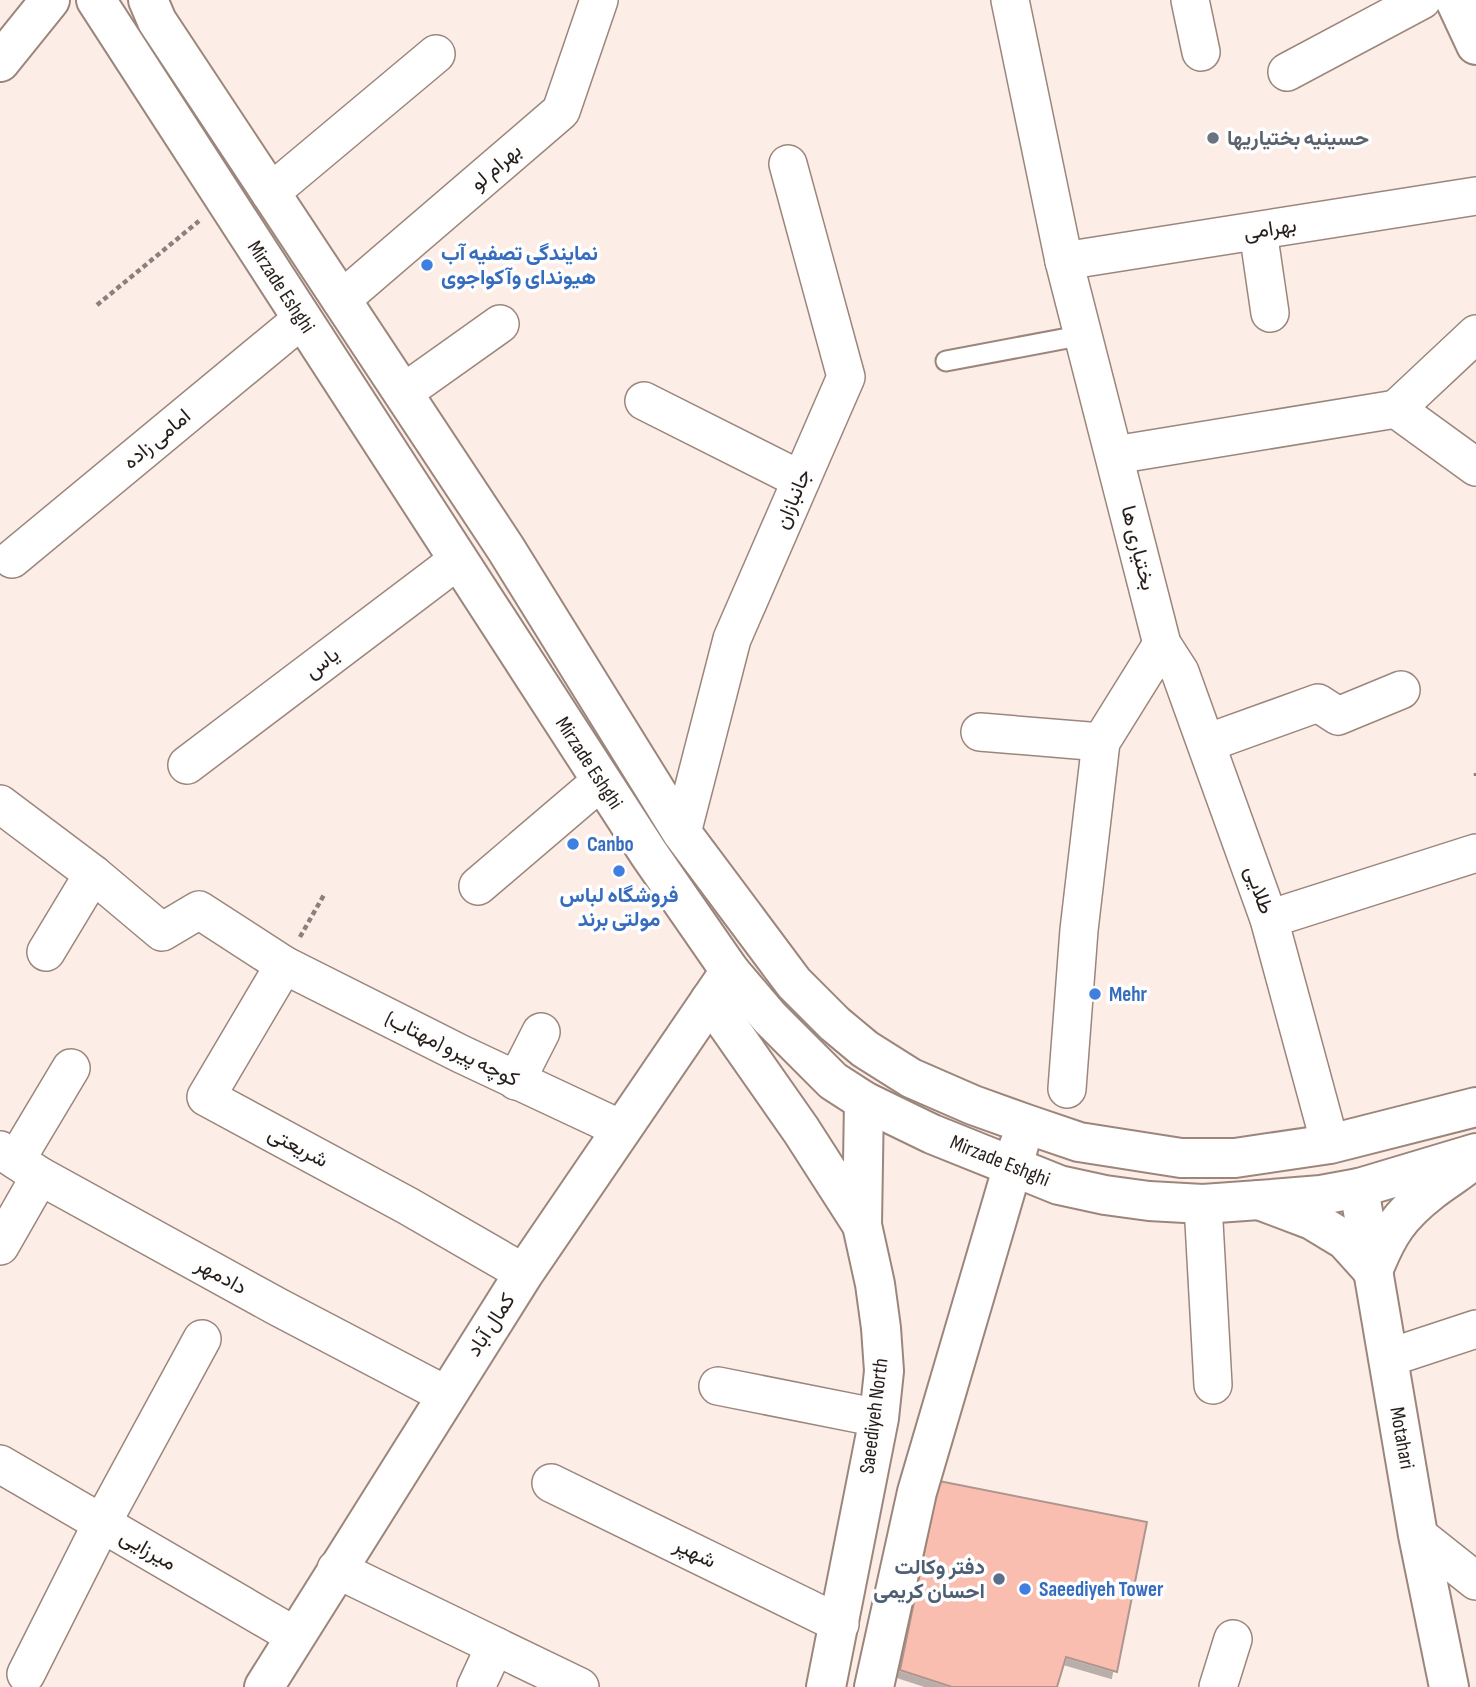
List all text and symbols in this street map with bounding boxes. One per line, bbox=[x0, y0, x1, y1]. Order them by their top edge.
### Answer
place label: حسینیه بختیاریها bbox=[1227, 126, 1369, 151]
marker: حسینیه بختیاریها bbox=[1205, 130, 1221, 146]
street label: بهرام لو bbox=[465, 138, 527, 197]
street label: بهرامی bbox=[1242, 212, 1298, 246]
street label: Mirzade Eshghi bbox=[242, 236, 320, 338]
place label: نمایندگی تصفیه آب هیوندای وآکواجوی bbox=[441, 241, 598, 290]
marker: نمایندگی تصفیه آب هیوندای وآکواجوی bbox=[419, 257, 435, 273]
street label: امامی زاده bbox=[118, 404, 196, 474]
street label: جانبازان bbox=[769, 465, 817, 533]
street label: بختیاری ها bbox=[1115, 503, 1161, 593]
street label: یاس bbox=[300, 642, 344, 684]
street label: Mirzade Eshghi bbox=[550, 712, 628, 814]
place label: Canbo bbox=[587, 832, 634, 857]
marker: Canbo bbox=[565, 836, 581, 852]
marker: فروشگاه لباس مولتی برند bbox=[611, 863, 627, 879]
street label: طلایی bbox=[1239, 863, 1279, 917]
place label: فروشگاه لباس مولتی برند bbox=[560, 883, 678, 932]
place label: Mehr bbox=[1109, 982, 1148, 1007]
marker: Mehr bbox=[1087, 986, 1103, 1002]
street label: کوچه پیرو (مهتاب) bbox=[381, 1006, 523, 1093]
street label: شریعتی bbox=[264, 1121, 332, 1173]
street label: Mirzade Eshghi bbox=[947, 1130, 1053, 1192]
street label: دادمهر bbox=[190, 1251, 251, 1300]
street label: کمال آباد bbox=[461, 1289, 521, 1361]
street label: Saeediyeh North bbox=[854, 1357, 894, 1475]
street label: Motahari bbox=[1384, 1405, 1420, 1471]
street label: میرزایی bbox=[115, 1524, 181, 1576]
street label: شهپر bbox=[669, 1532, 720, 1575]
place label: دفتر وکالت احسان کریمی bbox=[873, 1555, 985, 1604]
marker: دفتر وکالت احسان کریمی bbox=[991, 1571, 1007, 1587]
place label: Saeediyeh Tower bbox=[1039, 1577, 1164, 1602]
marker: Saeediyeh Tower bbox=[1017, 1581, 1033, 1597]

